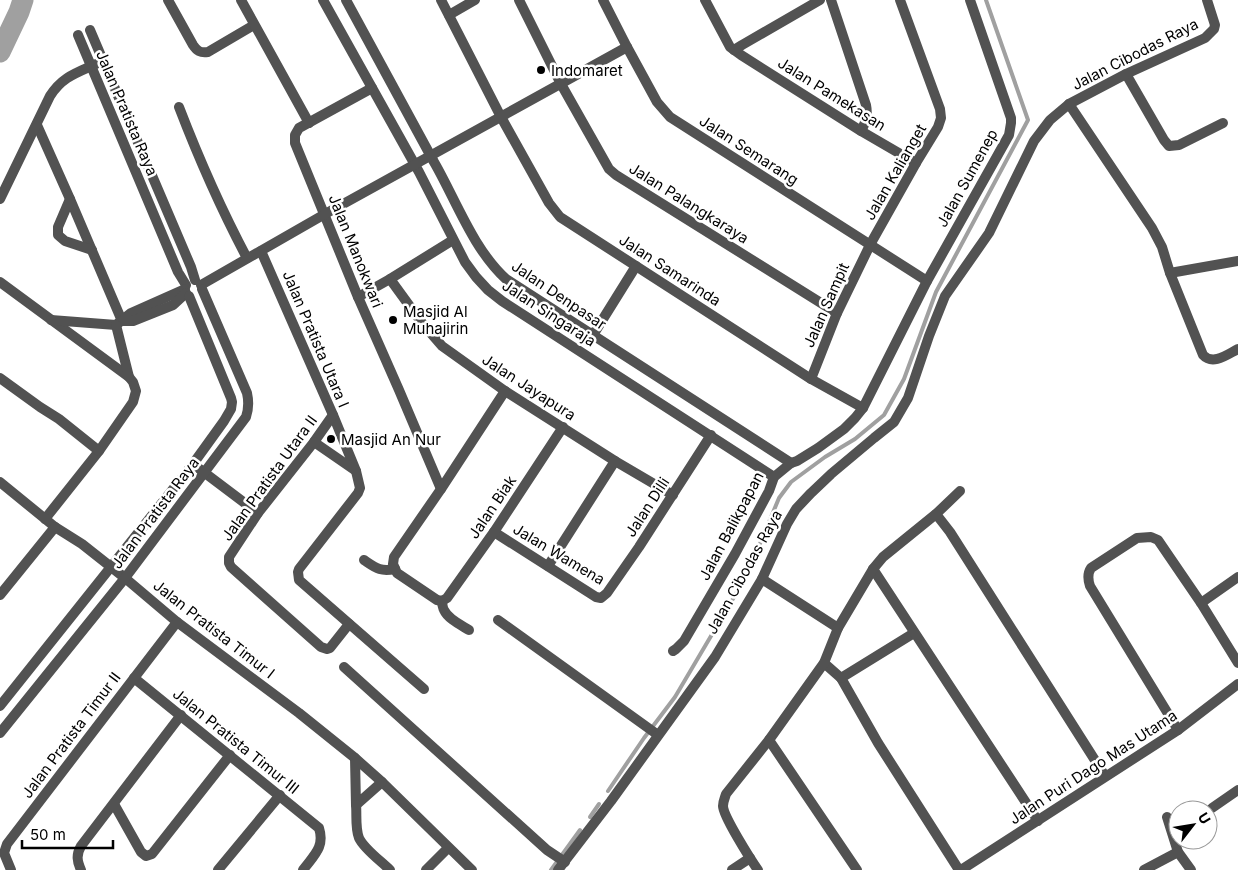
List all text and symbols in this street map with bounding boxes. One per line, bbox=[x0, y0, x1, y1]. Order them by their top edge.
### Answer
street label: Jalan Cibodas Raya bbox=[1069, 14, 1201, 94]
street label: Jalan Pratista Raya bbox=[92, 47, 162, 179]
street label: Jalan Pamekasan bbox=[774, 53, 890, 135]
place label: Indomaret bbox=[551, 61, 623, 80]
marker: Indomaret bbox=[535, 64, 547, 76]
street label: Jalan Semarang bbox=[696, 111, 802, 189]
street label: Jalan Kalianget bbox=[860, 120, 930, 224]
street label: Jalan Sumenep bbox=[932, 126, 1002, 230]
street label: Jalan Palangkaraya bbox=[626, 159, 752, 247]
street label: Jalan Manokwari bbox=[325, 192, 387, 310]
street label: Jalan Samarinda bbox=[615, 230, 725, 310]
street label: Jalan Denpasar bbox=[508, 256, 610, 334]
street label: Jalan Sampit bbox=[799, 259, 853, 350]
street label: Jalan Pratista Utara I bbox=[279, 268, 353, 410]
street label: Jalan Singaraja bbox=[499, 276, 599, 350]
place label: Masjid Al Muhajirin bbox=[403, 302, 468, 338]
marker: Masjid Al Muhajirin bbox=[387, 314, 399, 326]
street label: Jalan Jayapura bbox=[479, 350, 579, 424]
street label: Jalan Pratista Utara II bbox=[217, 411, 321, 545]
place label: Masjid An Nur bbox=[341, 430, 441, 449]
marker: Masjid An Nur bbox=[325, 433, 337, 445]
street label: Jalan Pratista Raya bbox=[107, 454, 203, 572]
street label: Jalan Balikpapan bbox=[694, 468, 768, 584]
street label: Jalan Biak bbox=[464, 471, 520, 542]
street label: Jalan Dilli bbox=[621, 474, 673, 540]
street label: Jalan Cibodas Raya bbox=[702, 507, 786, 637]
street label: Jalan Wamena bbox=[510, 519, 608, 589]
street label: Jalan Pratista Timur I bbox=[149, 576, 279, 682]
street label: Jalan Pratista Timur II bbox=[17, 668, 125, 802]
street label: Jalan Pratista Timur III bbox=[169, 684, 303, 798]
street label: Jalan Puri Dago Mas Utama bbox=[1006, 706, 1180, 828]
north arrow bbox=[1168, 800, 1218, 850]
text: U bbox=[1195, 809, 1214, 827]
scale bar bbox=[22, 818, 114, 850]
text: 50 m bbox=[30, 825, 66, 844]

